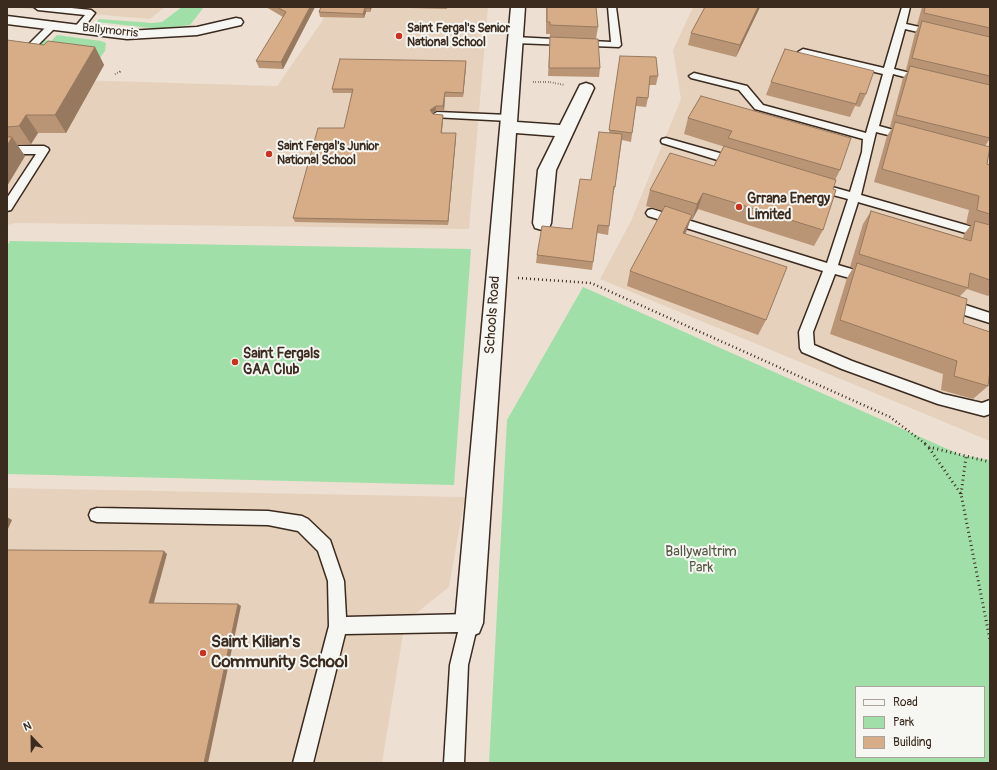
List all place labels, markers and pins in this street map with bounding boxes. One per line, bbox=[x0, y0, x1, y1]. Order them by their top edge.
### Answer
place label: Saint Fergal's Senior National School bbox=[407, 22, 510, 50]
marker: Saint Fergal's Senior National School bbox=[394, 31, 404, 41]
place label: Saint Fergal's Junior National School bbox=[277, 140, 379, 168]
marker: Saint Fergal's Junior National School bbox=[264, 149, 274, 159]
place label: Grrana Energy Limited bbox=[747, 191, 830, 224]
marker: Grrana Energy Limited bbox=[734, 202, 744, 212]
place label: Saint Fergals GAA Club bbox=[243, 346, 320, 378]
marker: Saint Fergals GAA Club bbox=[230, 357, 240, 367]
place label: Saint Kilian's Community School bbox=[211, 633, 348, 673]
marker: Saint Kilian's Community School bbox=[198, 648, 208, 658]

